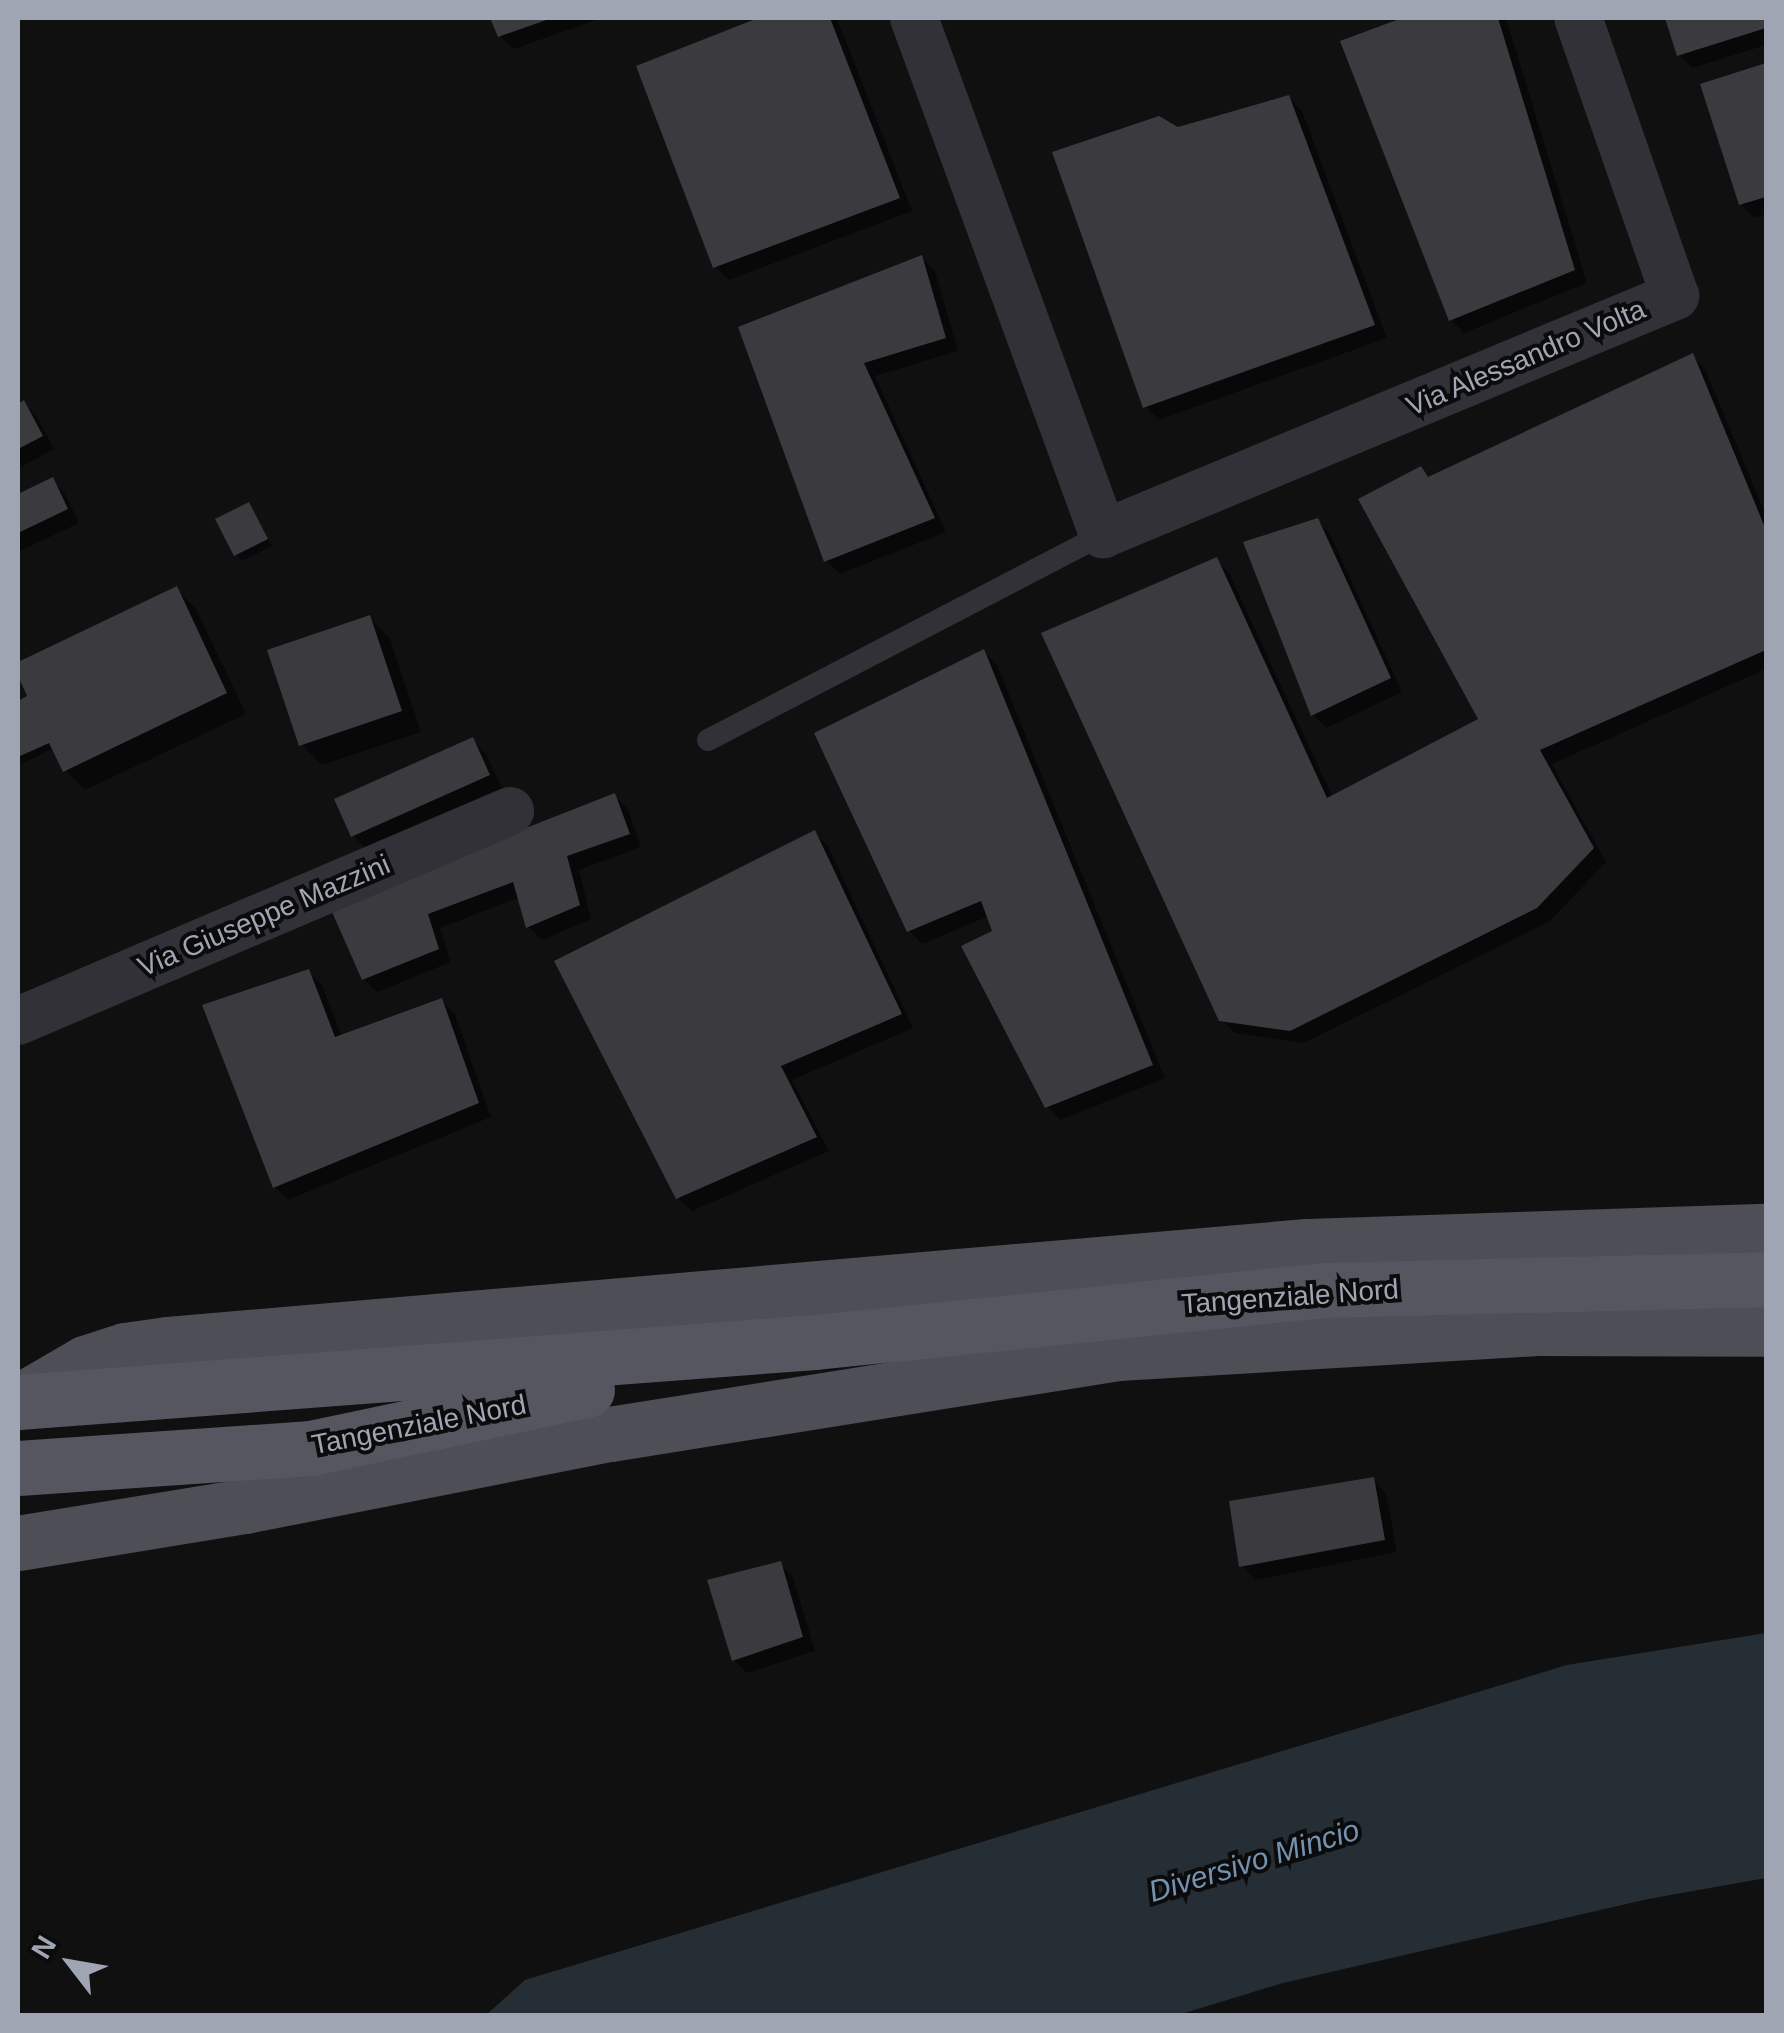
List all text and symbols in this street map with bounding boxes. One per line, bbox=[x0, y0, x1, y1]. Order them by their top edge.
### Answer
street label: Via Alessandro Volta bbox=[1401, 292, 1651, 424]
street label: Via Giuseppe Mazzini bbox=[133, 848, 395, 984]
street label: Tangenziale Nord bbox=[1180, 1273, 1400, 1321]
street label: Tangenziale Nord bbox=[309, 1388, 529, 1462]
water label: Diversivo Mincio bbox=[1144, 1812, 1364, 1910]
north arrow bbox=[20, 1913, 120, 2013]
text: N bbox=[25, 1931, 62, 1964]

